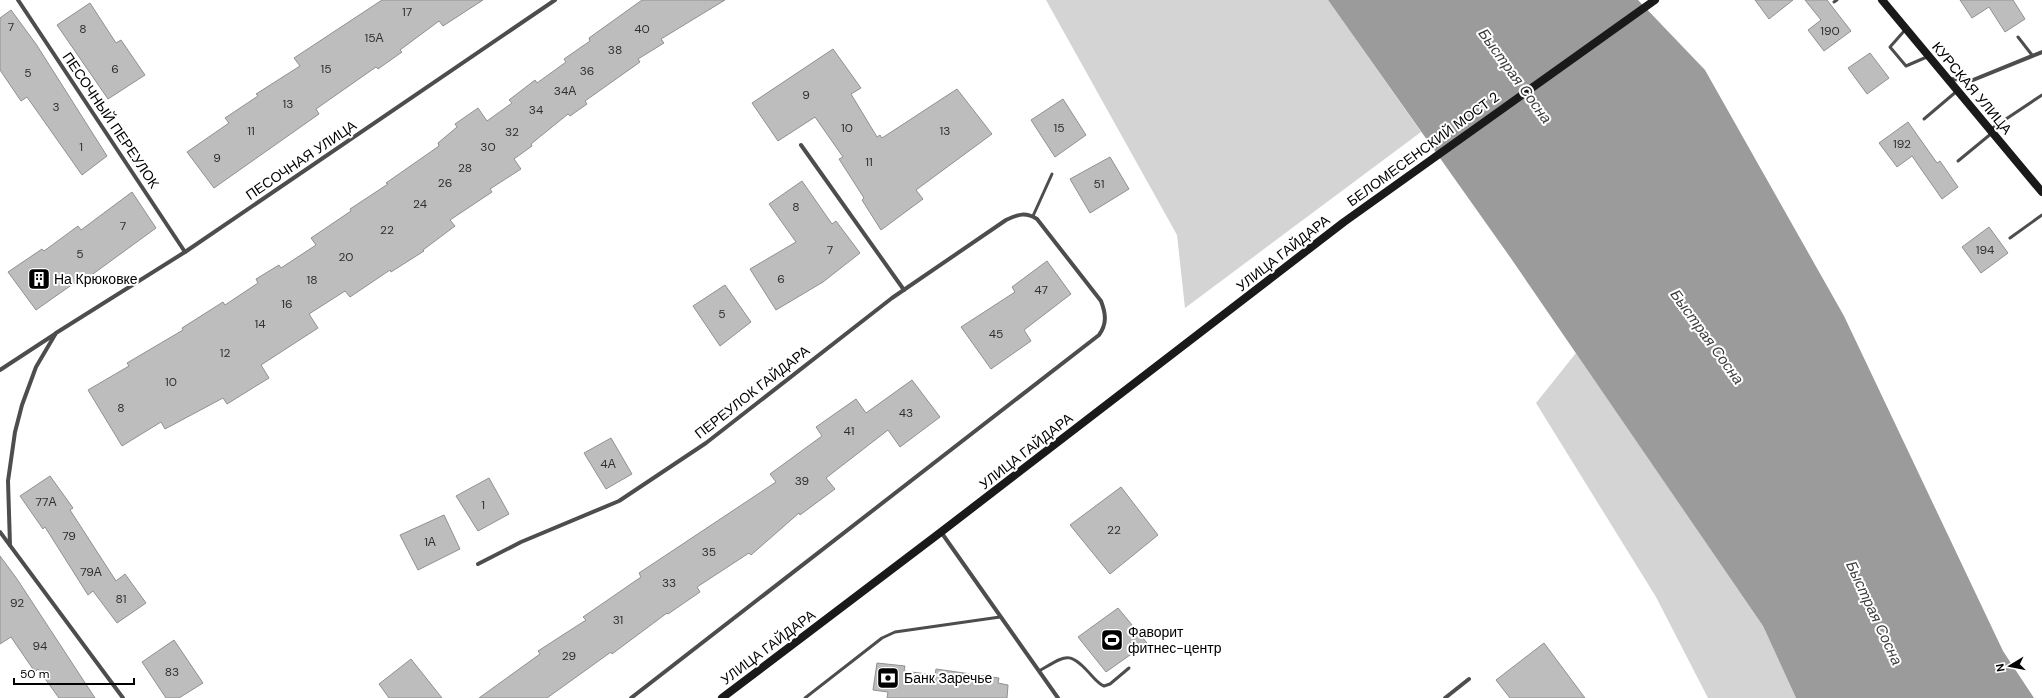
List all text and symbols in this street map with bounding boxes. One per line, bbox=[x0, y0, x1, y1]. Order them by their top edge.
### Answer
house number: 17 bbox=[402, 4, 412, 20]
house number: 7 bbox=[8, 19, 14, 35]
house number: 8 bbox=[79, 21, 87, 37]
house number: 40 bbox=[634, 21, 650, 37]
house number: 190 bbox=[1820, 23, 1840, 39]
water label: Быстрая Сосна bbox=[1474, 24, 1556, 128]
house number: 15А bbox=[364, 30, 384, 46]
street label: КУРСКАЯ УЛИЦА bbox=[1928, 38, 2016, 138]
house number: 38 bbox=[608, 42, 622, 58]
street label: ПЕСОЧНЫЙ ПЕРЕУЛОК bbox=[59, 49, 164, 192]
house number: 6 bbox=[111, 61, 119, 77]
house number: 15 bbox=[320, 61, 332, 77]
house number: 36 bbox=[580, 63, 594, 79]
house number: 5 bbox=[24, 65, 32, 81]
house number: 34А bbox=[554, 83, 576, 99]
house number: 9 bbox=[802, 87, 810, 103]
street label: БЕЛОМЕСЕНСКИЙ МОСТ 2 bbox=[1343, 88, 1503, 210]
house number: 13 bbox=[283, 96, 293, 112]
house number: 3 bbox=[52, 99, 60, 115]
house number: 34 bbox=[529, 102, 543, 118]
street label: ПЕСОЧНАЯ УЛИЦА bbox=[242, 116, 360, 204]
house number: 10 bbox=[841, 120, 853, 136]
house number: 15 bbox=[1053, 120, 1065, 136]
house number: 11 bbox=[247, 123, 255, 139]
house number: 13 bbox=[940, 123, 950, 139]
house number: 32 bbox=[505, 124, 519, 140]
house number: 192 bbox=[1893, 136, 1911, 152]
house number: 1 bbox=[79, 139, 83, 155]
house number: 30 bbox=[480, 139, 496, 155]
house number: 9 bbox=[213, 150, 221, 166]
house number: 11 bbox=[865, 154, 873, 170]
house number: 28 bbox=[458, 160, 472, 176]
house number: 26 bbox=[438, 175, 452, 191]
house number: 51 bbox=[1093, 176, 1105, 192]
house number: 24 bbox=[413, 196, 427, 212]
house number: 8 bbox=[792, 199, 800, 215]
street label: УЛИЦА ГАЙДАРА bbox=[1233, 211, 1334, 295]
house number: 7 bbox=[120, 218, 126, 234]
house number: 22 bbox=[380, 222, 394, 238]
house number: 7 bbox=[827, 242, 833, 258]
house number: 194 bbox=[1976, 242, 1994, 258]
house number: 5 bbox=[76, 246, 84, 262]
house number: 20 bbox=[338, 249, 354, 265]
building icon: На Крюковке bbox=[26, 266, 52, 292]
place label: На Крюковке bbox=[54, 270, 138, 288]
house number: 6 bbox=[777, 271, 785, 287]
house number: 18 bbox=[306, 272, 318, 288]
house number: 47 bbox=[1034, 282, 1048, 298]
water label: Быстрая Сосна bbox=[1666, 285, 1748, 389]
house number: 16 bbox=[281, 296, 293, 312]
house number: 5 bbox=[718, 306, 726, 322]
house number: 14 bbox=[254, 316, 266, 332]
house number: 45 bbox=[989, 326, 1003, 342]
street label: ПЕРЕУЛОК ГАЙДАРА bbox=[691, 341, 814, 443]
house number: 12 bbox=[220, 345, 230, 361]
house number: 10 bbox=[165, 374, 177, 390]
house number: 8 bbox=[117, 400, 125, 416]
house number: 43 bbox=[899, 405, 913, 421]
street label: УЛИЦА ГАЙДАРА bbox=[976, 409, 1077, 493]
house number: 41 bbox=[843, 423, 855, 439]
house number: 4А bbox=[600, 456, 616, 472]
house number: 39 bbox=[795, 473, 809, 489]
house number: 77А bbox=[36, 494, 56, 510]
house number: 1 bbox=[481, 497, 485, 513]
house number: 22 bbox=[1107, 522, 1121, 538]
house number: 79 bbox=[62, 528, 76, 544]
house number: 1А bbox=[424, 534, 436, 550]
house number: 35 bbox=[702, 544, 716, 560]
water label: Быстрая Сосна bbox=[1841, 558, 1907, 668]
house number: 79А bbox=[80, 564, 102, 580]
house number: 33 bbox=[662, 575, 676, 591]
house number: 81 bbox=[116, 591, 126, 607]
house number: 92 bbox=[10, 595, 24, 611]
street label: УЛИЦА ГАЙДАРА bbox=[717, 605, 819, 688]
house number: 31 bbox=[613, 612, 623, 628]
place label: Фаворит фитнес-центр bbox=[1128, 623, 1222, 657]
sports icon: Фаворит фитнес-центр bbox=[1099, 627, 1125, 653]
house number: 94 bbox=[33, 638, 47, 654]
north arrow bbox=[1990, 646, 2030, 686]
house number: 29 bbox=[562, 648, 576, 664]
scale bar bbox=[14, 660, 134, 686]
text: N bbox=[1993, 663, 2008, 673]
house number: 83 bbox=[165, 664, 179, 680]
bank icon: Банк Заречье bbox=[875, 665, 901, 691]
text: 50 m bbox=[20, 666, 49, 682]
place label: Банк Заречье bbox=[904, 669, 992, 687]

